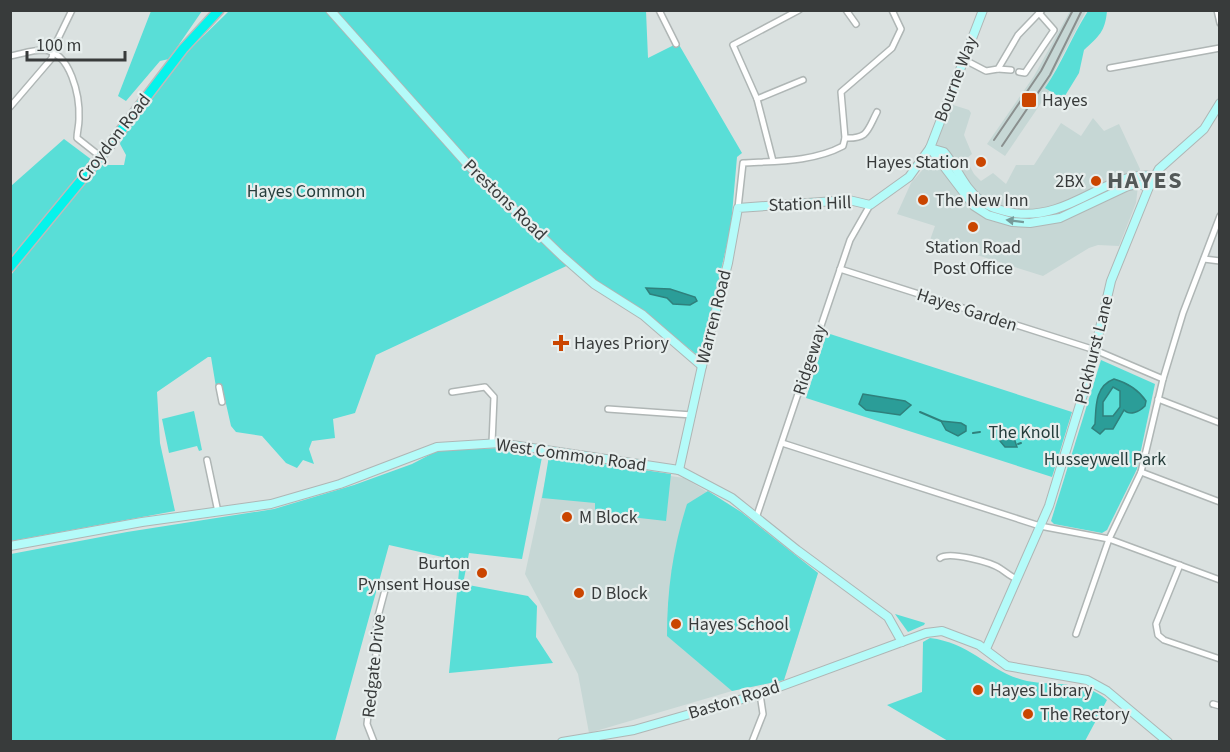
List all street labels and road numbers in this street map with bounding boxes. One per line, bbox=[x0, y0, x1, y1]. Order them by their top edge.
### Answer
street label: Bourne Way bbox=[928, 32, 984, 126]
street label: Croydon Road bbox=[71, 88, 157, 188]
street label: Prestons Road bbox=[458, 154, 552, 246]
street label: Station Hill bbox=[768, 190, 852, 218]
street label: Warren Road bbox=[690, 267, 738, 367]
street label: Hayes Garden bbox=[914, 282, 1020, 338]
street label: Pickhurst Lane bbox=[1068, 293, 1120, 407]
street label: Ridgeway bbox=[787, 321, 833, 398]
street label: West Common Road bbox=[494, 432, 648, 478]
street label: Redgate Drive bbox=[356, 613, 392, 719]
street label: Baston Road bbox=[685, 674, 783, 726]

